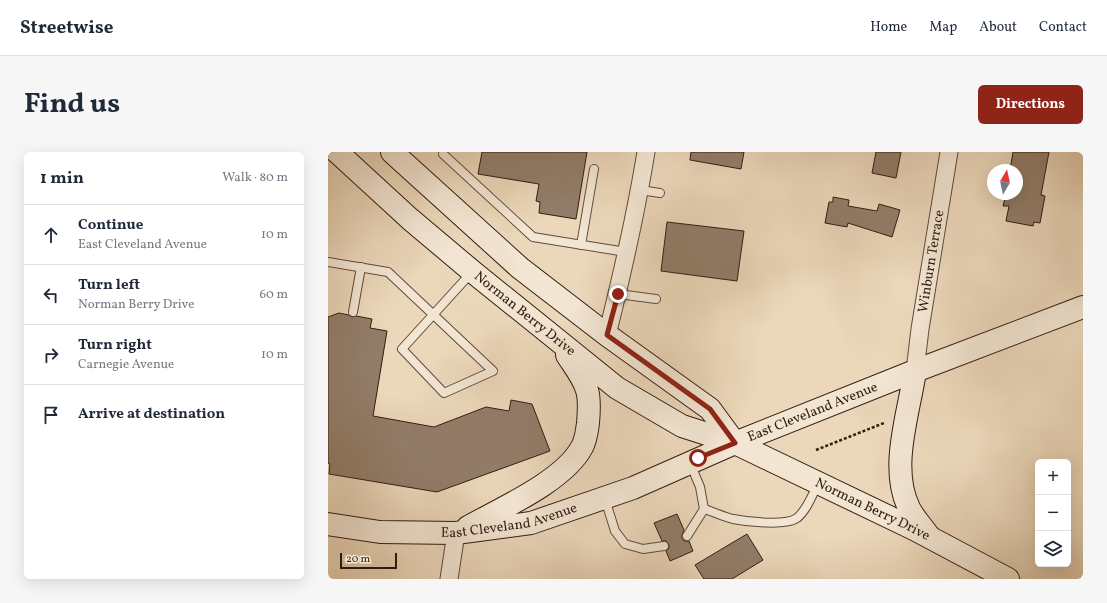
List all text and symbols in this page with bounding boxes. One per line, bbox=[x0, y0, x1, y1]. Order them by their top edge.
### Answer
text: Streetwise bbox=[20, 15, 113, 41]
text: Home bbox=[870, 18, 907, 37]
text: Map bbox=[929, 18, 957, 37]
text: About bbox=[979, 18, 1017, 37]
text: Contact bbox=[1039, 18, 1087, 37]
text: Find us bbox=[24, 85, 120, 124]
button: Directions bbox=[978, 85, 1083, 124]
north arrow bbox=[987, 164, 1023, 200]
text: 1 min bbox=[40, 167, 84, 190]
text: Walk · 80 m bbox=[222, 169, 288, 187]
street label: Winburn Terrace bbox=[913, 208, 949, 314]
text: Continue bbox=[78, 215, 143, 236]
icon: ahead bbox=[40, 224, 62, 246]
text: 10 m bbox=[261, 226, 288, 244]
text: East Cleveland Avenue bbox=[78, 236, 207, 254]
street label: Norman Berry Drive bbox=[470, 267, 580, 361]
text: Turn left bbox=[78, 275, 140, 296]
icon: left bbox=[40, 284, 62, 306]
route end bbox=[609, 285, 627, 303]
text: 60 m bbox=[260, 286, 288, 304]
text: Norman Berry Drive bbox=[78, 296, 195, 314]
text: Turn right bbox=[78, 335, 152, 356]
icon: right bbox=[40, 344, 62, 366]
text: 10 m bbox=[261, 346, 288, 364]
text: Carnegie Avenue bbox=[78, 356, 174, 374]
street label: East Cleveland Avenue bbox=[744, 377, 881, 447]
icon: arrive bbox=[40, 404, 62, 426]
text: Arrive at destination bbox=[78, 404, 225, 425]
route start bbox=[689, 449, 707, 467]
map controls bbox=[1035, 459, 1071, 567]
button: + bbox=[1035, 459, 1071, 495]
street label: Norman Berry Drive bbox=[812, 473, 934, 546]
button: − bbox=[1035, 495, 1071, 531]
street label: East Cleveland Avenue bbox=[441, 498, 580, 543]
button: layers bbox=[1035, 531, 1071, 567]
scale bar bbox=[340, 551, 397, 570]
text: 20 m bbox=[346, 552, 370, 567]

